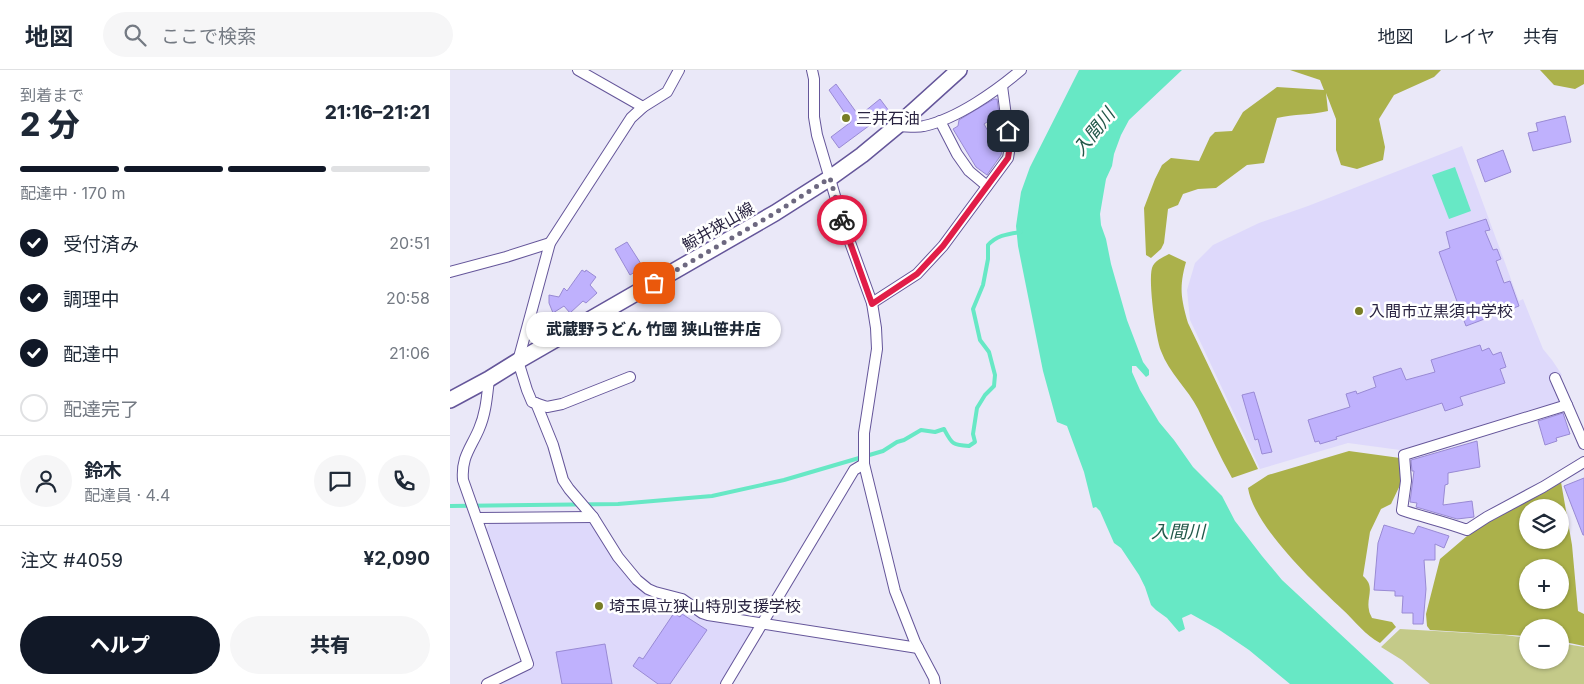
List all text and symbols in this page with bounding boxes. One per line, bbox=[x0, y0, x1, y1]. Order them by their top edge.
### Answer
search box bbox=[103, 12, 453, 57]
icon: search bbox=[121, 21, 149, 49]
text: 地図 bbox=[25, 22, 73, 51]
text: ここで検索 bbox=[161, 25, 256, 48]
text: 地図 bbox=[1378, 26, 1414, 47]
text: レイヤ bbox=[1442, 26, 1495, 47]
text: 共有 bbox=[1523, 26, 1559, 47]
text: 到着まで bbox=[20, 85, 84, 105]
text: 21:16–21:21 bbox=[325, 101, 430, 124]
water label: 入間川 bbox=[1068, 103, 1120, 159]
text: 2 分 bbox=[20, 105, 79, 144]
place label: 三井石油 bbox=[856, 108, 920, 128]
pin bbox=[987, 110, 1029, 152]
marker: 三井石油 bbox=[840, 112, 852, 124]
icon: home bbox=[994, 117, 1022, 145]
text: 配達中 · 170 m bbox=[20, 183, 126, 203]
courier bbox=[817, 195, 867, 245]
street label: 鯨井狭山線 bbox=[678, 197, 758, 255]
icon: bike bbox=[828, 206, 856, 234]
icon: check bbox=[20, 229, 48, 257]
text: 受付済み bbox=[63, 233, 139, 256]
text: 20:51 bbox=[389, 233, 430, 253]
pin bbox=[633, 262, 675, 304]
icon: bag bbox=[640, 269, 668, 297]
icon: check bbox=[20, 284, 48, 312]
text: 調理中 bbox=[63, 288, 120, 311]
text: 20:58 bbox=[386, 288, 430, 308]
place label: 入間市立黒須中学校 bbox=[1369, 301, 1513, 321]
marker: 入間市立黒須中学校 bbox=[1353, 305, 1365, 317]
callout: 武蔵野うどん 竹國 狭山笹井店 bbox=[526, 313, 782, 348]
text: 武蔵野うどん 竹國 狭山笹井店 bbox=[546, 319, 761, 339]
icon: check bbox=[20, 339, 48, 367]
text: 配達中 bbox=[63, 343, 120, 366]
text: 21:06 bbox=[389, 343, 430, 363]
text: 配達完了 bbox=[63, 398, 139, 421]
button: person bbox=[20, 455, 72, 507]
button: chat bbox=[314, 455, 366, 507]
button: phone bbox=[378, 455, 430, 507]
text: 鈴木 bbox=[84, 459, 122, 482]
text: 配達員 · 4.4 bbox=[84, 485, 170, 505]
map controls bbox=[1519, 499, 1569, 669]
button: layers bbox=[1519, 499, 1569, 549]
water label: 入間川 bbox=[1151, 521, 1207, 542]
text: ¥2,090 bbox=[363, 547, 430, 570]
text: 注文 #4059 bbox=[20, 549, 123, 572]
button: + bbox=[1519, 559, 1569, 609]
place label: 埼玉県立狭山特別支援学校 bbox=[609, 596, 801, 616]
marker: 埼玉県立狭山特別支援学校 bbox=[593, 600, 605, 612]
button: ヘルプ bbox=[20, 616, 220, 674]
button: 共有 bbox=[230, 616, 430, 674]
button: − bbox=[1519, 619, 1569, 669]

